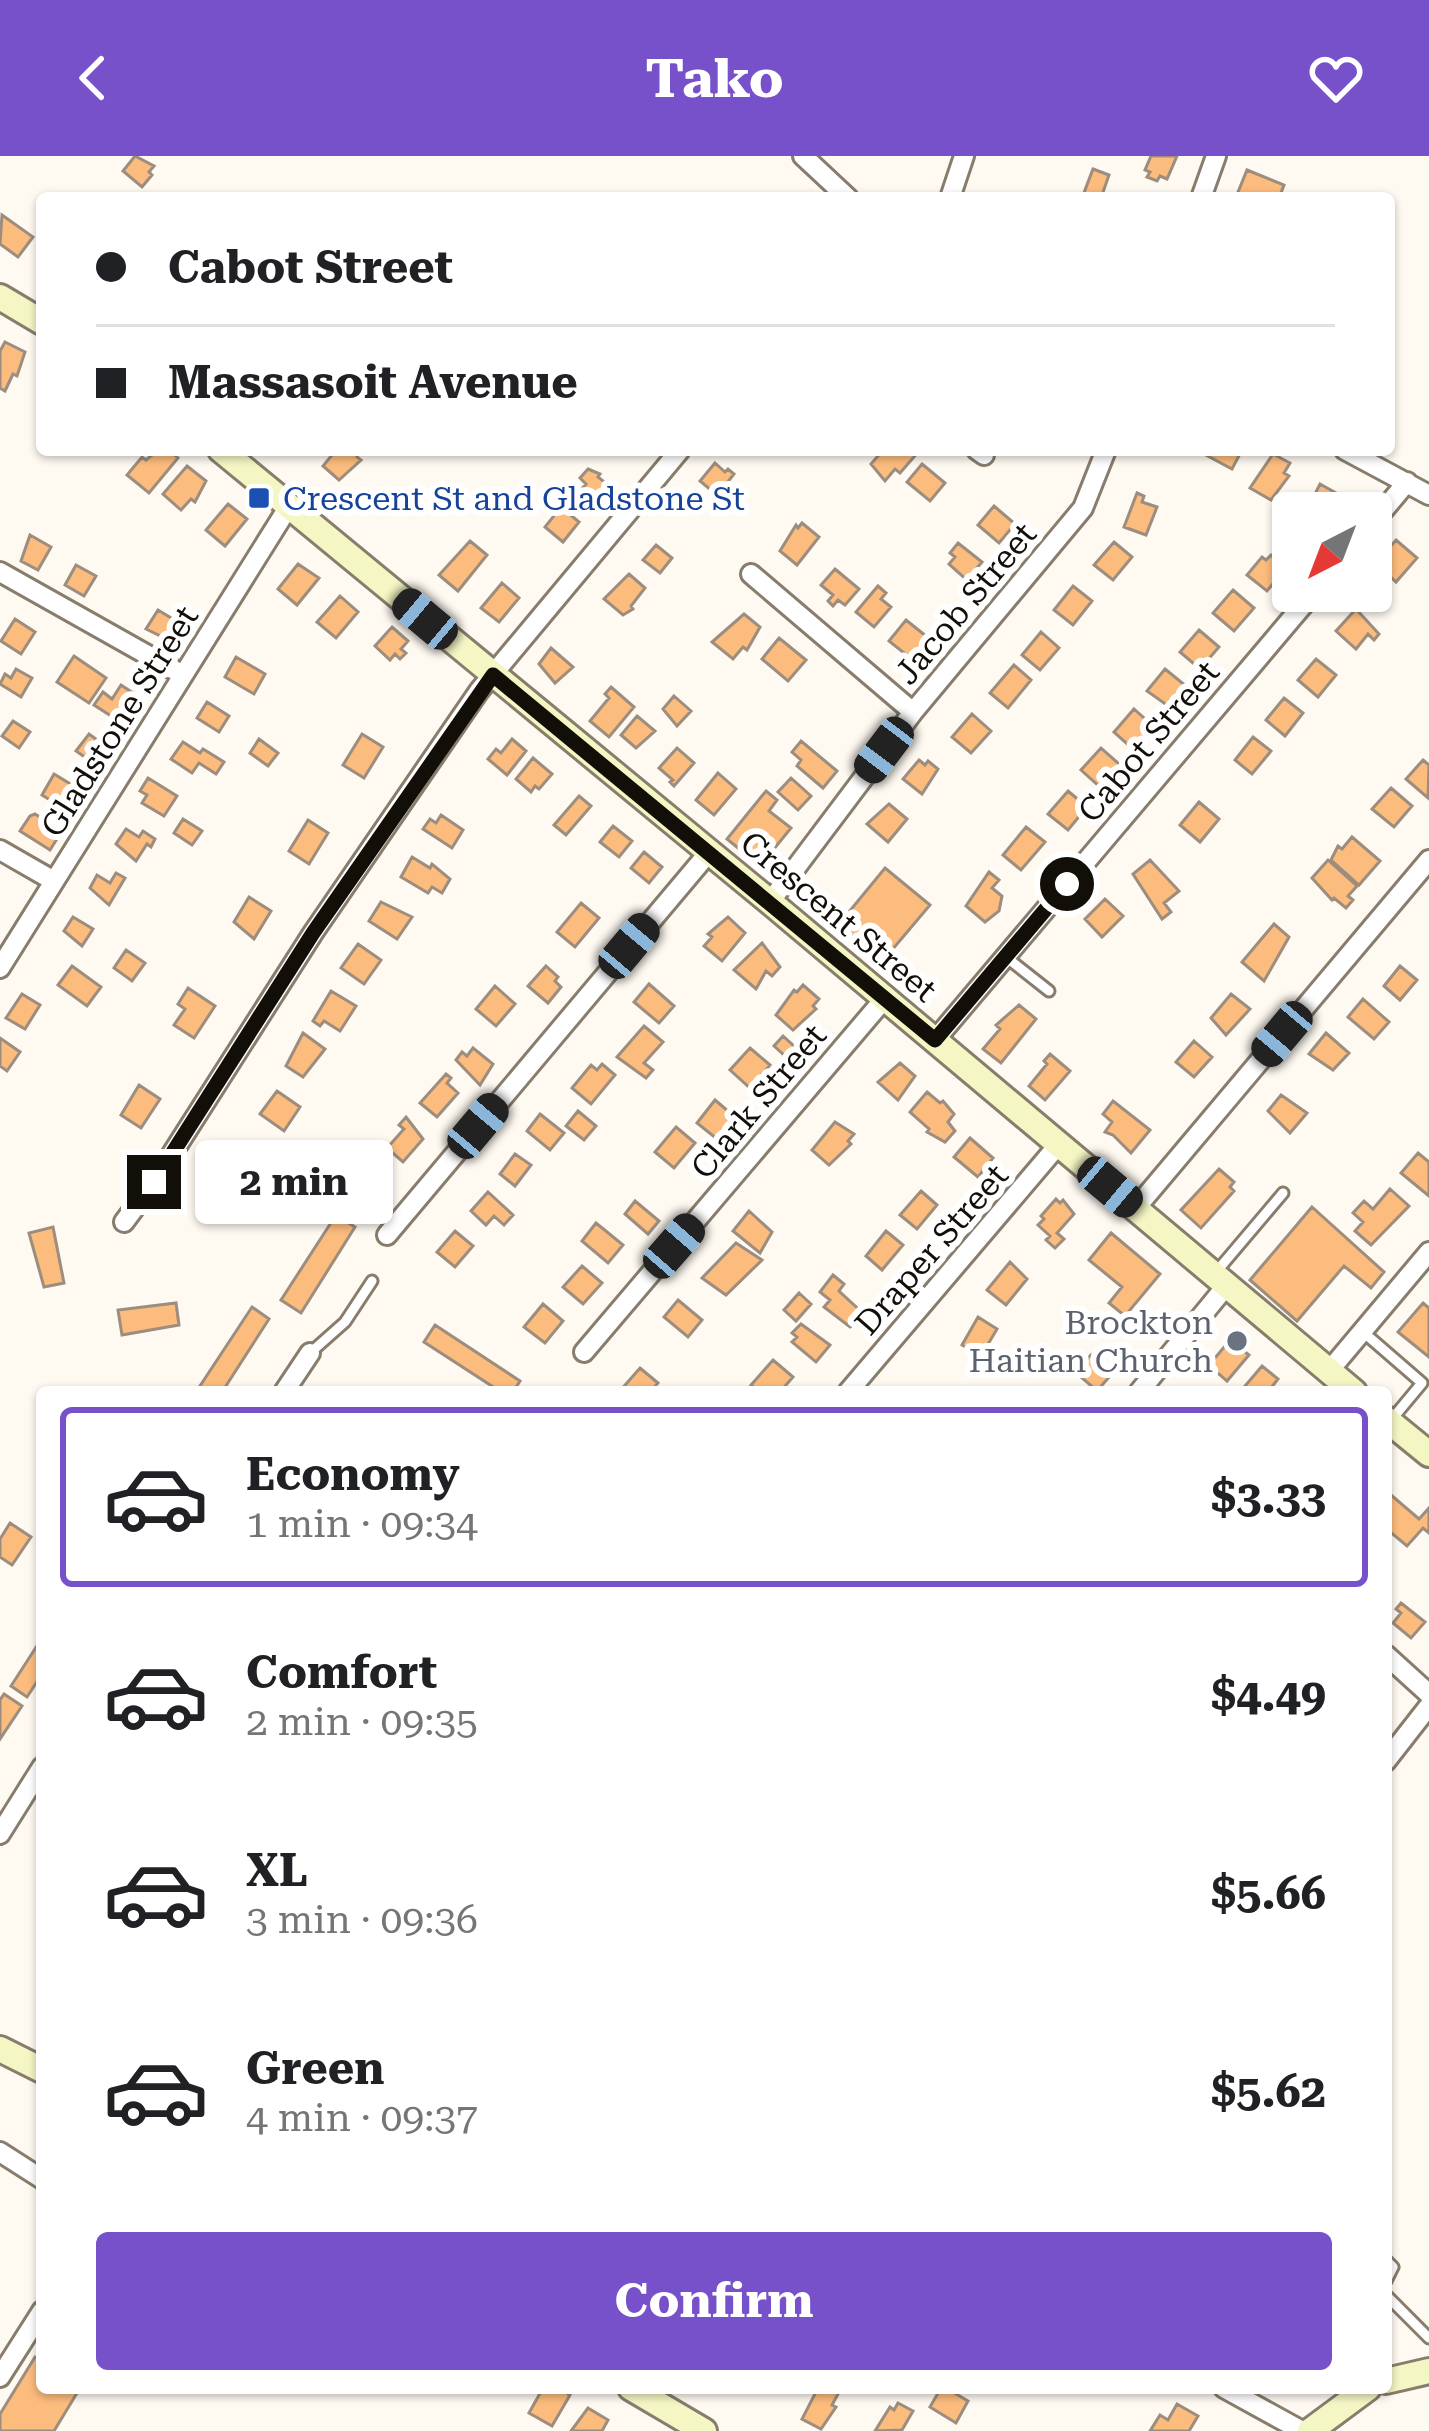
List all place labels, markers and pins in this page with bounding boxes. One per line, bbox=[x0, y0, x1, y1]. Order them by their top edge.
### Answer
place label: Crescent St and Gladstone St bbox=[283, 479, 745, 518]
marker: Crescent St and Gladstone St bbox=[246, 485, 272, 511]
place label: Brockton Haitian Church bbox=[969, 1303, 1213, 1380]
marker: Brockton Haitian Church bbox=[1224, 1328, 1250, 1354]

